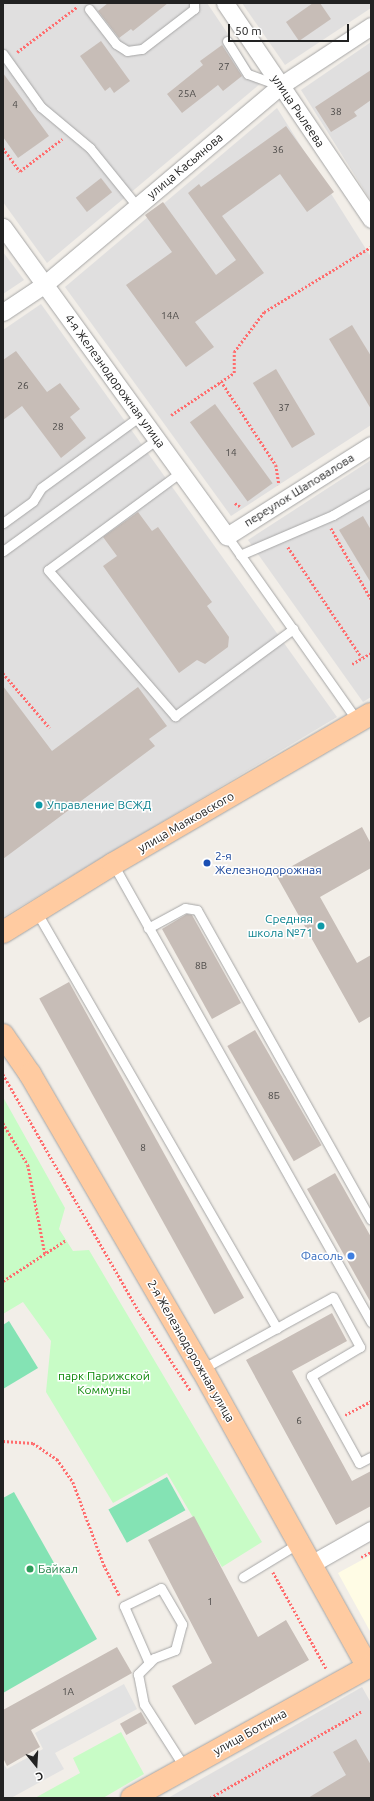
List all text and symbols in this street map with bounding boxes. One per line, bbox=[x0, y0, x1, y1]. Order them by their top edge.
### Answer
scale bar bbox=[230, 16, 351, 42]
text: 50 m bbox=[235, 24, 262, 37]
house number: 27 bbox=[218, 61, 230, 73]
street label: улица Рылеева bbox=[268, 72, 328, 150]
house number: 25А bbox=[178, 88, 196, 100]
house number: 4 bbox=[12, 99, 18, 111]
house number: 38 bbox=[330, 106, 342, 118]
street label: улица Касьянова bbox=[144, 130, 226, 202]
house number: 36 bbox=[272, 144, 284, 156]
house number: 14А bbox=[161, 310, 179, 322]
street label: 4-я Железнодорожная улица bbox=[62, 311, 168, 451]
house number: 26 bbox=[17, 380, 29, 392]
house number: 37 bbox=[278, 402, 290, 414]
house number: 28 bbox=[52, 421, 64, 433]
house number: 14 bbox=[225, 447, 237, 459]
street label: переулок Шаповалова bbox=[241, 450, 357, 530]
street label: улица Маяковского bbox=[135, 789, 237, 855]
place label: Управление ВСЖД bbox=[47, 798, 151, 812]
marker: Управление ВСЖД bbox=[34, 800, 44, 810]
place label: 2-я Железнодорожная bbox=[215, 849, 322, 877]
marker: 2-я Железнодорожная bbox=[202, 858, 212, 868]
place label: Средняя школа №71 bbox=[248, 912, 313, 940]
marker: Средняя школа №71 bbox=[316, 921, 326, 931]
house number: 8В bbox=[195, 960, 207, 972]
house number: 8Б bbox=[268, 1090, 280, 1102]
house number: 8 bbox=[140, 1142, 146, 1154]
place label: Фасоль bbox=[301, 1249, 343, 1263]
marker: Фасоль bbox=[346, 1251, 356, 1261]
street label: 2-я Железнодорожная улица bbox=[144, 1277, 238, 1425]
park label: парк Парижской Коммуны bbox=[58, 1369, 150, 1397]
house number: 6 bbox=[296, 1415, 302, 1427]
place label: Байкал bbox=[38, 1562, 78, 1576]
marker: Байкал bbox=[25, 1564, 35, 1574]
house number: 1 bbox=[207, 1596, 213, 1608]
house number: 1А bbox=[62, 1686, 74, 1698]
street label: улица Боткина bbox=[211, 1706, 289, 1758]
north arrow bbox=[16, 1745, 56, 1785]
text: С bbox=[35, 1770, 45, 1783]

